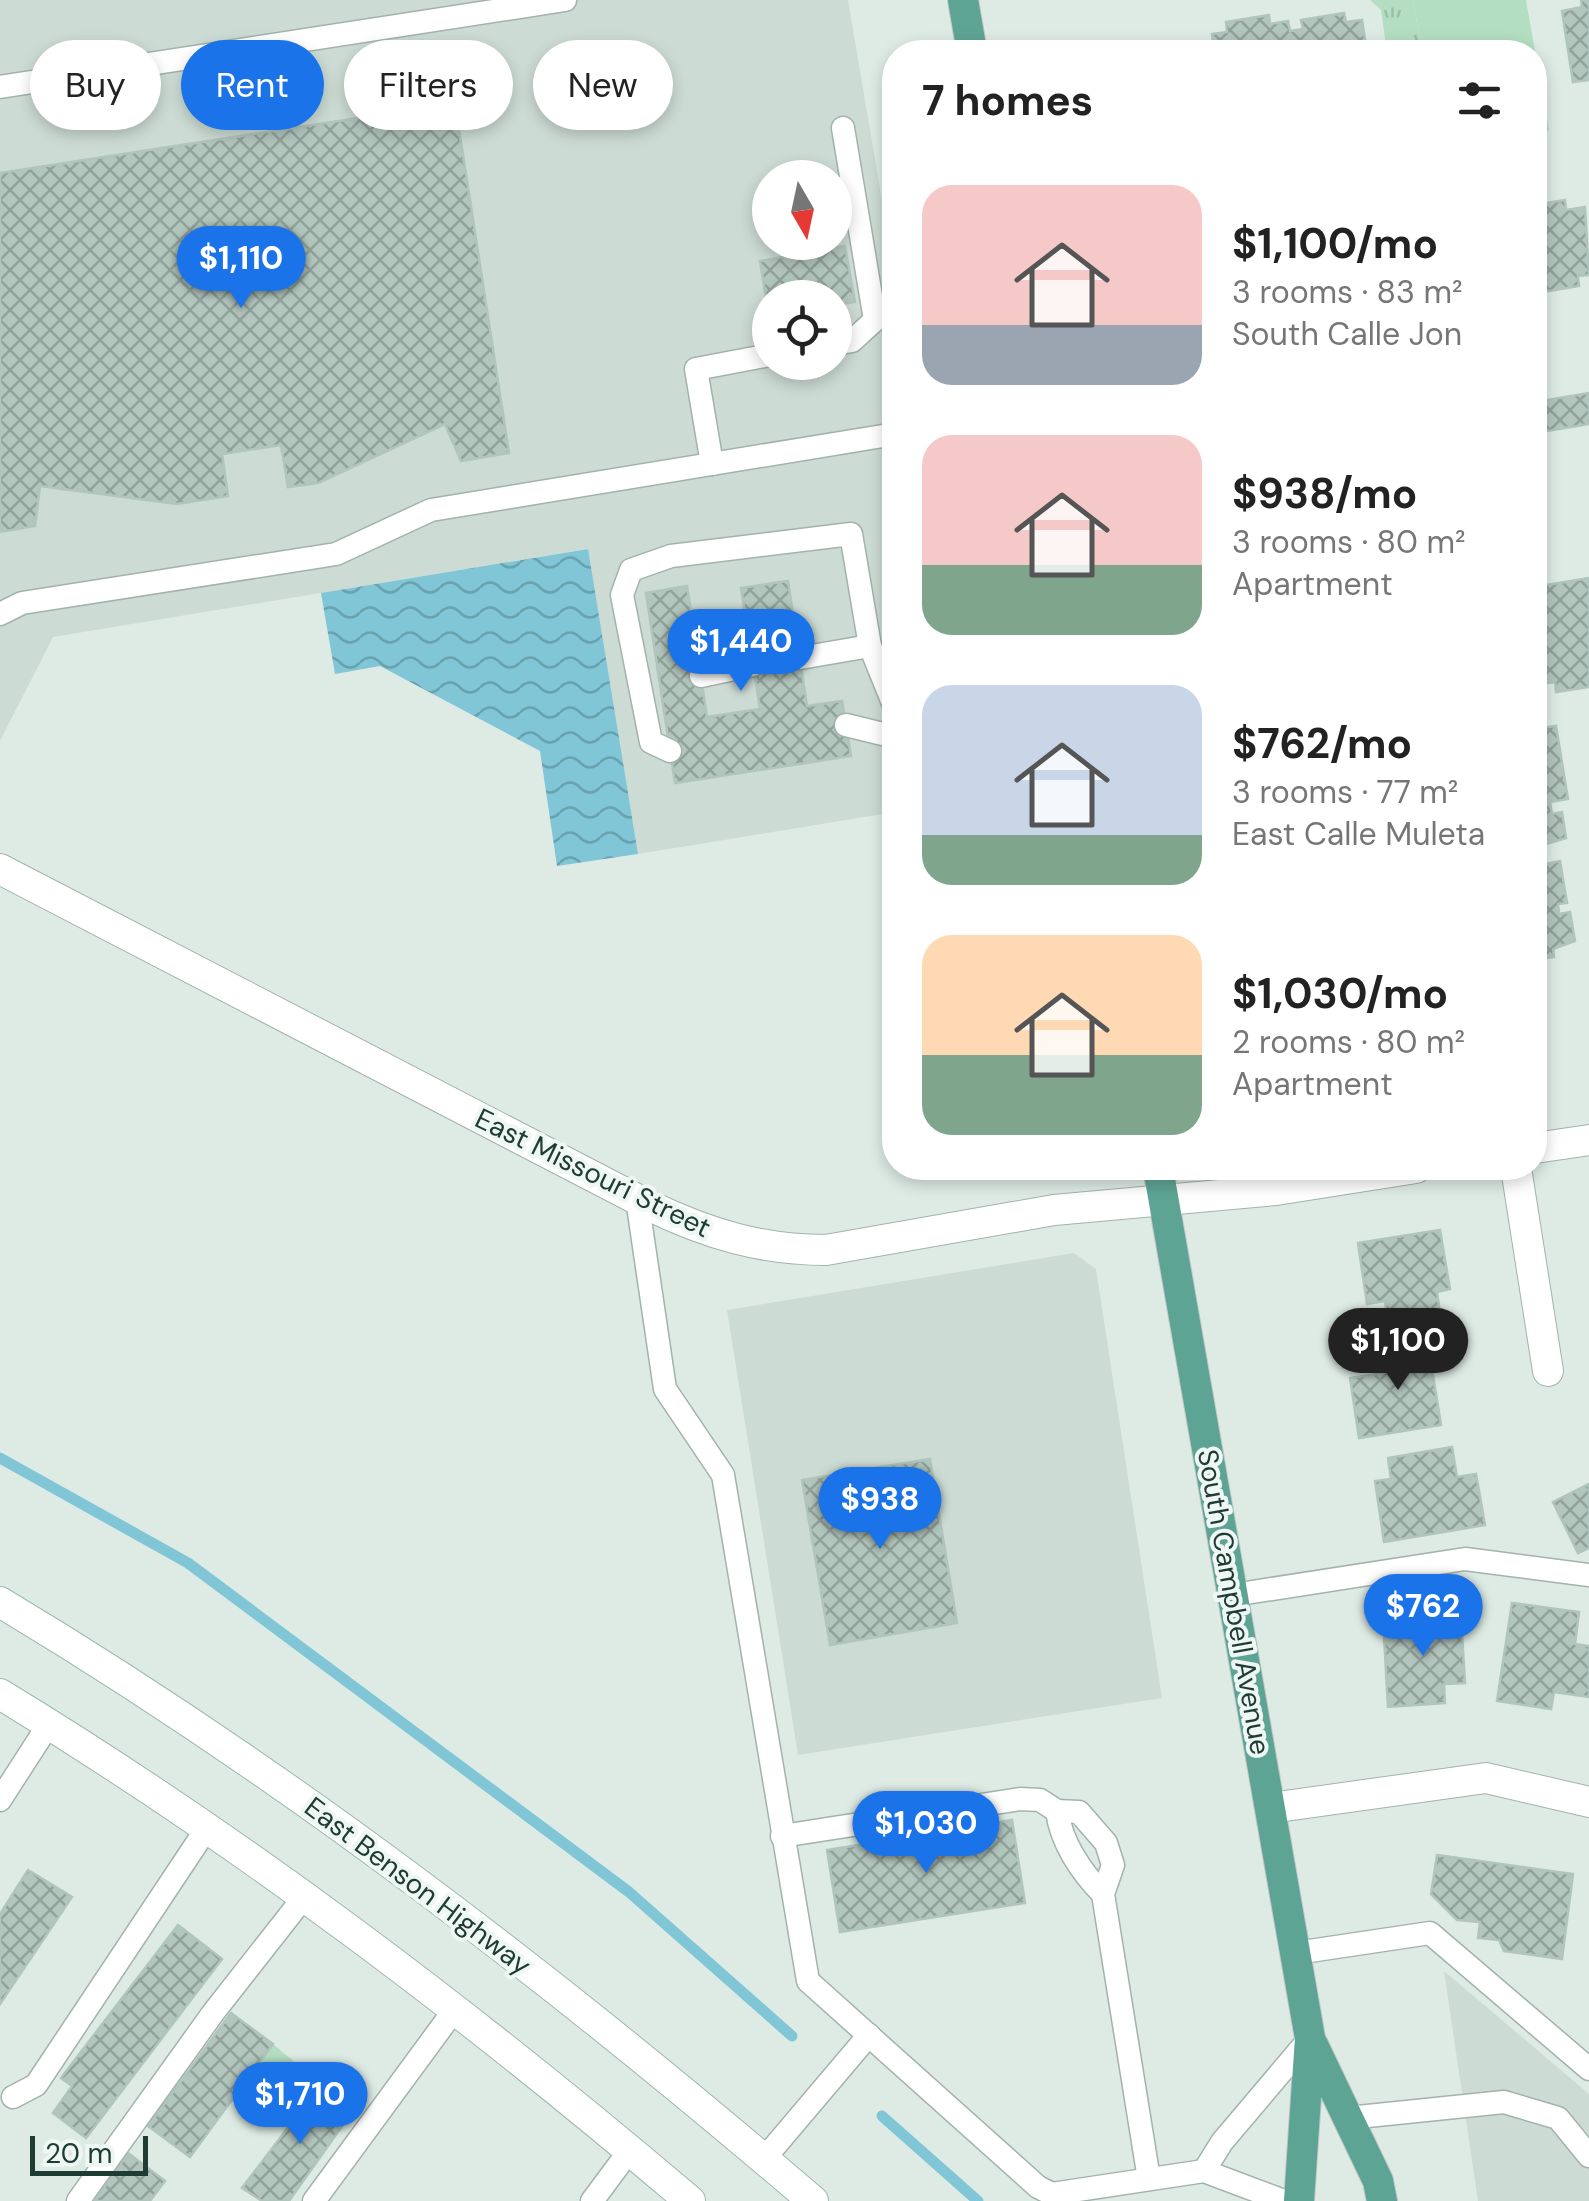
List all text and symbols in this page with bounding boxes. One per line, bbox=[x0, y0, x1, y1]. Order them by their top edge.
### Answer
chip: Buy bbox=[30, 40, 161, 130]
chip: Rent bbox=[181, 40, 324, 130]
chip: Filters bbox=[344, 40, 513, 130]
chip: New bbox=[533, 40, 673, 130]
text: 7 homes bbox=[922, 73, 1093, 128]
icon: filters bbox=[1452, 73, 1507, 128]
north arrow bbox=[752, 160, 852, 260]
map controls bbox=[752, 160, 852, 380]
text: $1,100/mo bbox=[1232, 216, 1438, 271]
icon: home bbox=[1002, 225, 1122, 345]
pin: $1,110 bbox=[160, 226, 322, 311]
text: $1,110 bbox=[199, 237, 283, 279]
text: 3 rooms · 83 m² bbox=[1232, 271, 1463, 313]
button: locate bbox=[752, 280, 852, 380]
text: South Calle Jon bbox=[1232, 313, 1462, 355]
text: $938/mo bbox=[1232, 466, 1417, 521]
icon: home bbox=[1002, 475, 1122, 595]
text: 3 rooms · 80 m² bbox=[1232, 521, 1465, 563]
text: Apartment bbox=[1232, 563, 1393, 605]
pin: $1,440 bbox=[660, 609, 822, 694]
text: $1,440 bbox=[690, 620, 792, 662]
text: $762/mo bbox=[1232, 716, 1412, 771]
icon: home bbox=[1002, 725, 1122, 845]
text: 3 rooms · 77 m² bbox=[1232, 771, 1458, 813]
text: East Calle Muleta bbox=[1232, 813, 1485, 855]
text: $1,030/mo bbox=[1232, 966, 1448, 1021]
icon: home bbox=[1002, 975, 1122, 1095]
text: 2 rooms · 80 m² bbox=[1232, 1021, 1465, 1063]
text: Apartment bbox=[1232, 1063, 1393, 1105]
street label: East Missouri Street bbox=[469, 1100, 717, 1246]
pin: $1,100 bbox=[1317, 1308, 1479, 1393]
text: $1,100 bbox=[1350, 1319, 1446, 1361]
street label: South Campbell Avenue bbox=[1189, 1446, 1279, 1758]
pin: $938 bbox=[821, 1467, 939, 1552]
text: $938 bbox=[841, 1478, 919, 1520]
pin: $762 bbox=[1364, 1574, 1482, 1659]
text: $762 bbox=[1386, 1585, 1460, 1627]
street label: East Benson Highway bbox=[297, 1789, 539, 1983]
pin: $1,030 bbox=[845, 1791, 1007, 1876]
text: $1,030 bbox=[874, 1802, 978, 1844]
pin: $1,710 bbox=[219, 2062, 381, 2147]
text: $1,710 bbox=[255, 2073, 345, 2115]
scale bar bbox=[30, 2131, 148, 2176]
text: 20 m bbox=[45, 2135, 112, 2172]

